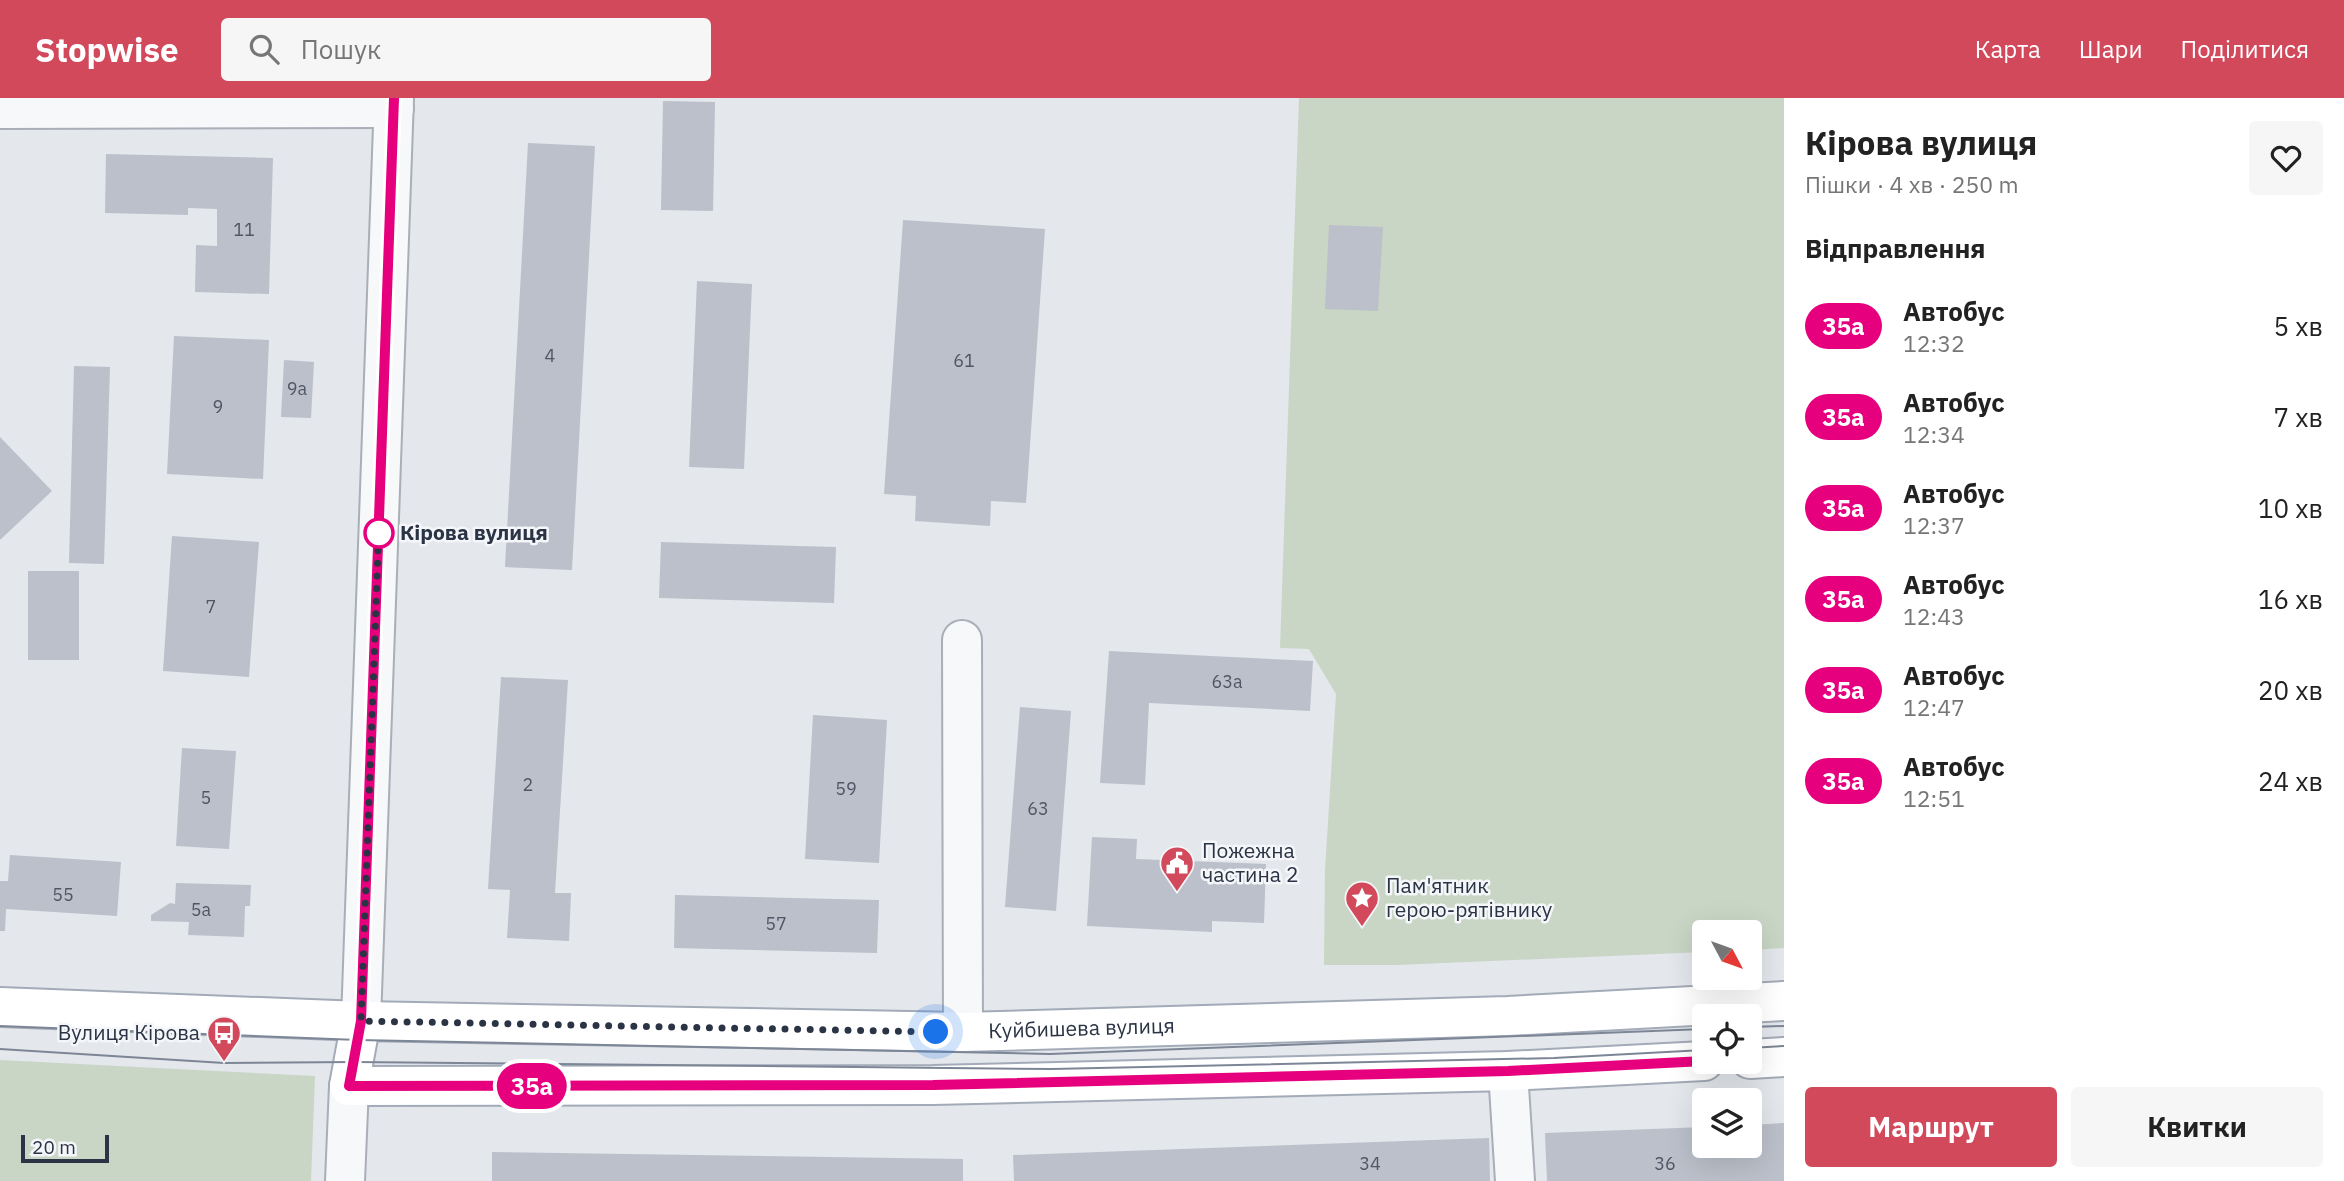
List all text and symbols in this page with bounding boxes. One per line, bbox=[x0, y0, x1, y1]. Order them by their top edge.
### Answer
search box bbox=[221, 18, 711, 81]
text: Stopwise bbox=[35, 28, 179, 71]
icon: search bbox=[245, 30, 283, 68]
text: Пошук bbox=[301, 32, 381, 66]
text: Карта bbox=[1975, 33, 2041, 65]
text: Шари bbox=[2079, 33, 2143, 65]
text: Поділитися bbox=[2181, 33, 2309, 65]
text: Кірова вулиця bbox=[1805, 121, 2037, 164]
button: heart bbox=[2249, 121, 2323, 195]
text: Пішки · 4 хв · 250 m bbox=[1805, 169, 2019, 199]
house number: 11 bbox=[233, 218, 255, 241]
text: Відправлення bbox=[1805, 231, 1986, 265]
text: Автобус bbox=[1903, 294, 2005, 328]
text: 5 хв bbox=[2274, 309, 2323, 343]
text: 35а bbox=[1822, 310, 1865, 342]
text: 12:32 bbox=[1903, 328, 1965, 358]
house number: 4 bbox=[545, 344, 556, 367]
house number: 61 bbox=[953, 349, 975, 372]
house number: 9а bbox=[287, 377, 308, 400]
text: Автобус bbox=[1903, 385, 2005, 419]
house number: 9 bbox=[213, 395, 223, 418]
text: 7 хв bbox=[2274, 400, 2323, 434]
text: 35а bbox=[1822, 401, 1865, 433]
text: 12:34 bbox=[1903, 419, 1965, 449]
text: Автобус bbox=[1903, 476, 2005, 510]
text: 10 хв bbox=[2258, 491, 2323, 525]
text: 35а bbox=[1822, 492, 1865, 524]
text: 12:37 bbox=[1903, 510, 1965, 540]
marker: Кірова вулиця bbox=[364, 518, 394, 548]
place label: Кірова вулиця bbox=[400, 518, 548, 546]
text: Автобус bbox=[1903, 567, 2005, 601]
text: 16 хв bbox=[2258, 582, 2323, 616]
text: 35а bbox=[1822, 583, 1865, 615]
house number: 7 bbox=[206, 595, 216, 618]
text: 12:43 bbox=[1903, 601, 1965, 631]
text: Автобус bbox=[1903, 658, 2005, 692]
house number: 63а bbox=[1211, 670, 1243, 693]
text: 20 хв bbox=[2258, 673, 2323, 707]
text: 35а bbox=[1822, 674, 1865, 706]
text: 12:47 bbox=[1903, 692, 1965, 722]
text: Автобус bbox=[1903, 749, 2005, 783]
text: 24 хв bbox=[2258, 764, 2323, 798]
text: 35а bbox=[1822, 765, 1865, 797]
house number: 2 bbox=[523, 773, 533, 796]
house number: 59 bbox=[835, 777, 857, 800]
text: 12:51 bbox=[1903, 783, 1965, 813]
house number: 5 bbox=[201, 786, 211, 809]
house number: 63 bbox=[1027, 797, 1049, 820]
place label: Пожежна частина 2 bbox=[1202, 836, 1299, 888]
public building icon: Пожежна частина 2 bbox=[1158, 844, 1196, 893]
place label: Пам'ятник герою-рятівнику bbox=[1386, 871, 1553, 923]
place icon: Пам'ятник герою-рятівнику bbox=[1343, 879, 1381, 928]
house number: 55 bbox=[52, 883, 74, 906]
house number: 5а bbox=[191, 898, 212, 921]
house number: 57 bbox=[765, 912, 787, 935]
north arrow bbox=[1692, 920, 1762, 990]
map controls bbox=[1692, 920, 1762, 1158]
button: locate bbox=[1692, 1004, 1762, 1074]
street label: Куйбишева вулиця bbox=[988, 1011, 1175, 1044]
bus stop icon: Вулиця Кірова bbox=[205, 1014, 243, 1063]
your location bbox=[918, 1014, 953, 1049]
place label: Вулиця Кірова bbox=[58, 1018, 200, 1046]
line badge: 35а bbox=[492, 1063, 572, 1109]
text: 35а bbox=[511, 1070, 553, 1102]
button: Маршрут bbox=[1805, 1087, 2057, 1167]
button: Квитки bbox=[2071, 1087, 2323, 1167]
button: layers bbox=[1692, 1088, 1762, 1158]
scale bar bbox=[21, 1132, 108, 1164]
text: 20 m bbox=[32, 1135, 76, 1159]
house number: 34 bbox=[1359, 1152, 1381, 1175]
house number: 36 bbox=[1654, 1152, 1676, 1175]

